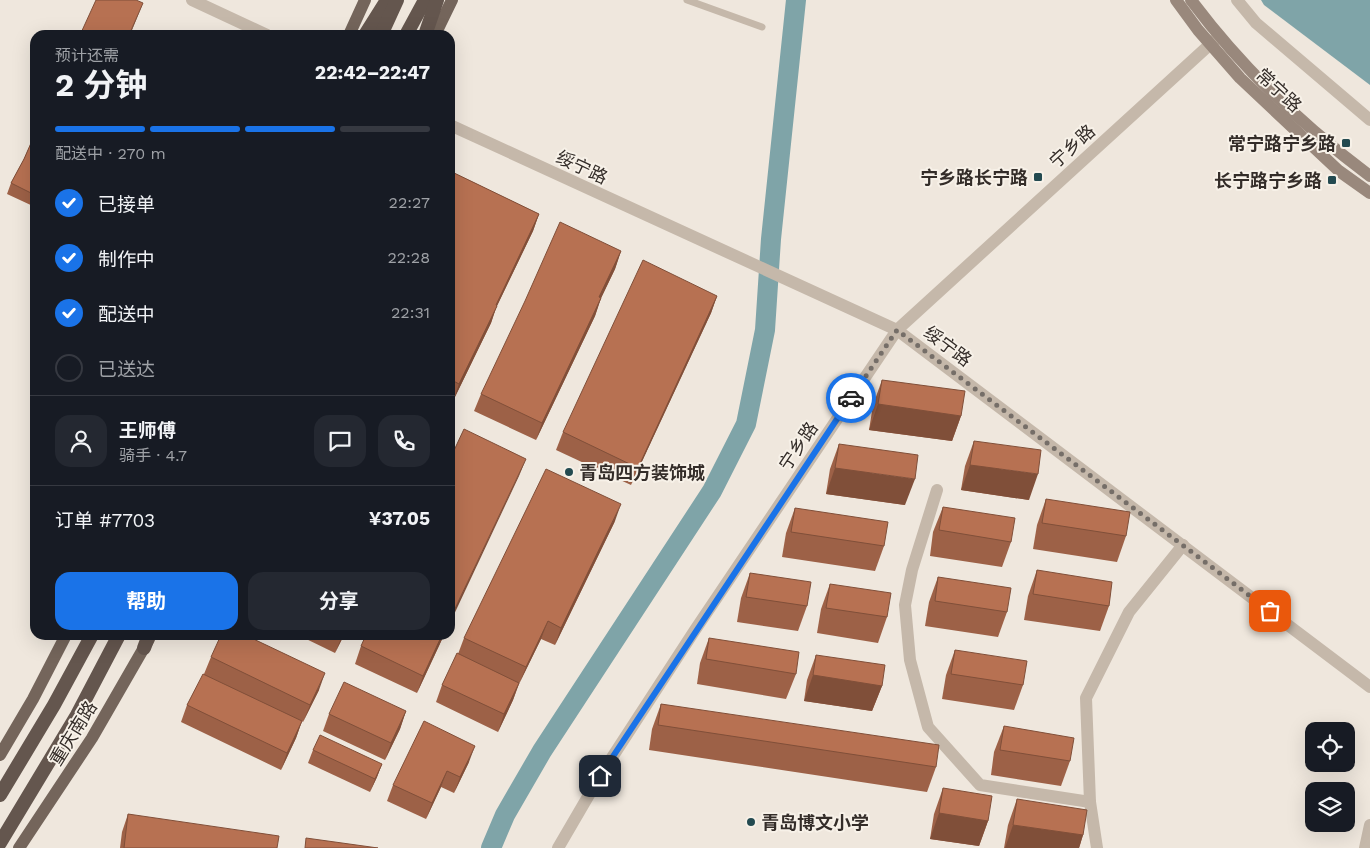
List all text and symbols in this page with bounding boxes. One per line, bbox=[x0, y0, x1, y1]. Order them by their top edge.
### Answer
text: 预计还需 bbox=[55, 46, 119, 65]
text: 22:42–22:47 bbox=[315, 61, 430, 84]
street label: 常宁路 bbox=[1252, 64, 1306, 116]
text: 2 分钟 bbox=[55, 66, 147, 104]
street label: 宁乡路 bbox=[1045, 120, 1099, 172]
place label: 常宁路宁乡路 bbox=[1228, 133, 1336, 154]
marker: 常宁路宁乡路 bbox=[1340, 137, 1352, 149]
text: 配送中 · 270 m bbox=[55, 144, 166, 163]
street label: 绥宁路 bbox=[553, 146, 611, 188]
place label: 宁乡路长宁路 bbox=[920, 167, 1028, 188]
place label: 长宁路宁乡路 bbox=[1214, 170, 1322, 191]
marker: 宁乡路长宁路 bbox=[1032, 171, 1044, 183]
marker: 长宁路宁乡路 bbox=[1326, 174, 1338, 186]
icon: check bbox=[55, 189, 83, 217]
text: 已接单 bbox=[98, 193, 155, 216]
text: 22:27 bbox=[389, 193, 430, 212]
icon: check bbox=[55, 244, 83, 272]
text: 制作中 bbox=[98, 248, 155, 271]
text: 22:28 bbox=[387, 248, 430, 267]
icon: check bbox=[55, 299, 83, 327]
text: 配送中 bbox=[98, 303, 155, 326]
text: 22:31 bbox=[391, 303, 430, 322]
street label: 绥宁路 bbox=[920, 321, 976, 371]
text: 已送达 bbox=[98, 358, 155, 381]
courier bbox=[826, 373, 876, 423]
icon: car bbox=[837, 384, 865, 412]
button: person bbox=[55, 415, 107, 467]
button: chat bbox=[314, 415, 366, 467]
button: phone bbox=[378, 415, 430, 467]
street label: 宁乡路 bbox=[774, 418, 822, 474]
text: 王师傅 bbox=[119, 419, 176, 442]
text: 骑手 · 4.7 bbox=[119, 446, 187, 465]
place label: 青岛四方装饰城 bbox=[579, 462, 705, 483]
marker: 青岛四方装饰城 bbox=[563, 466, 575, 478]
text: ¥37.05 bbox=[369, 507, 430, 530]
text: 订单 #7703 bbox=[55, 509, 155, 532]
button: 帮助 bbox=[55, 572, 238, 630]
button: 分享 bbox=[248, 572, 430, 630]
pin bbox=[1249, 590, 1291, 632]
icon: bag bbox=[1256, 597, 1284, 625]
street label: 重庆南路 bbox=[45, 697, 101, 769]
map controls bbox=[1305, 722, 1355, 832]
button: locate bbox=[1305, 722, 1355, 772]
pin bbox=[579, 755, 621, 797]
icon: home bbox=[586, 762, 614, 790]
button: layers bbox=[1305, 782, 1355, 832]
place label: 青岛博文小学 bbox=[761, 812, 869, 833]
marker: 青岛博文小学 bbox=[745, 816, 757, 828]

